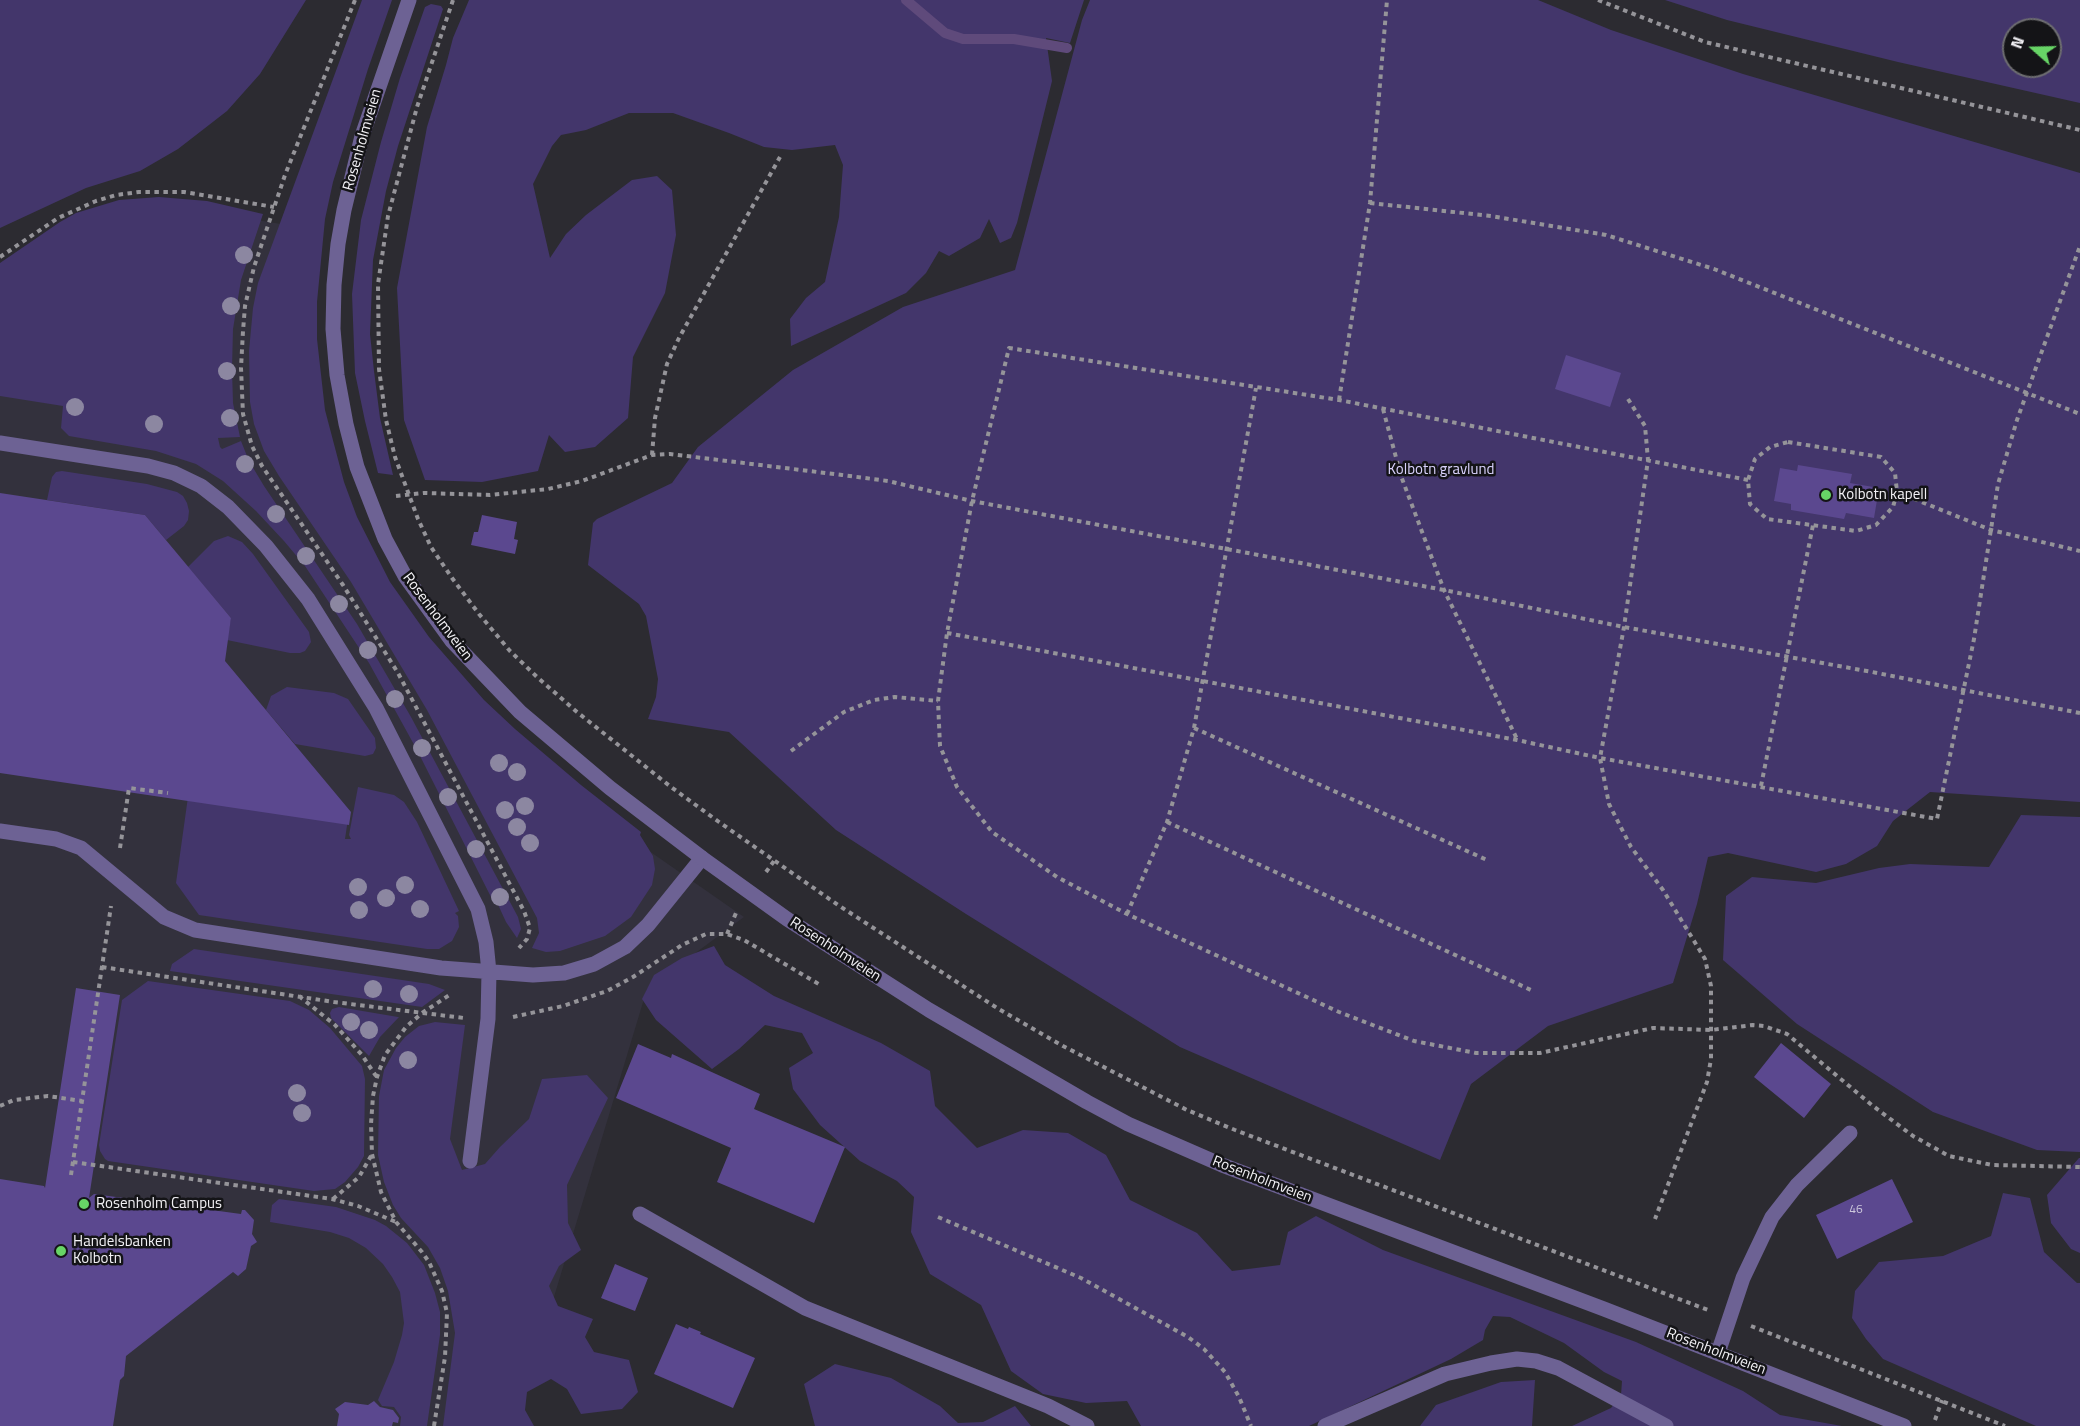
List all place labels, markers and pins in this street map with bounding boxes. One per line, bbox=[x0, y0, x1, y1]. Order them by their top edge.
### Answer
place label: Kolbotn kapell bbox=[1838, 486, 1927, 504]
marker: Kolbotn kapell bbox=[1819, 488, 1833, 502]
place label: Rosenholm Campus bbox=[96, 1195, 222, 1213]
marker: Rosenholm Campus bbox=[77, 1197, 91, 1211]
place label: Handelsbanken Kolbotn bbox=[73, 1233, 171, 1268]
marker: Handelsbanken Kolbotn bbox=[54, 1244, 68, 1258]

